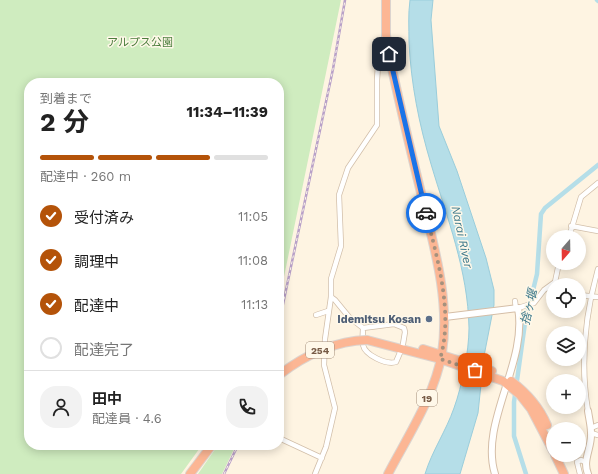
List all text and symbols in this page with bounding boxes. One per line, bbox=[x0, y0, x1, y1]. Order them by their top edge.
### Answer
park label: アルプス公園 bbox=[107, 36, 173, 49]
pin bbox=[372, 37, 406, 71]
icon: home bbox=[378, 43, 400, 65]
text: 到着まで bbox=[40, 91, 92, 106]
text: 11:34–11:39 bbox=[187, 103, 268, 121]
text: 2 分 bbox=[40, 107, 89, 137]
text: 配達中 · 260 m bbox=[40, 169, 131, 184]
courier bbox=[406, 193, 446, 233]
icon: car bbox=[415, 202, 437, 224]
icon: check bbox=[40, 205, 62, 227]
water label: Narai River bbox=[449, 205, 476, 271]
text: 受付済み bbox=[74, 209, 134, 227]
text: 11:05 bbox=[238, 209, 268, 224]
north arrow bbox=[546, 230, 586, 270]
map controls bbox=[546, 230, 586, 462]
icon: check bbox=[40, 249, 62, 271]
text: 調理中 bbox=[74, 253, 119, 271]
text: 11:08 bbox=[238, 253, 268, 268]
button: locate bbox=[546, 278, 586, 318]
water label: 捨ヶ堰 bbox=[518, 286, 540, 326]
icon: check bbox=[40, 293, 62, 315]
text: 配達中 bbox=[74, 297, 119, 315]
text: 11:13 bbox=[241, 297, 268, 312]
place label: Idemitsu Kosan bbox=[337, 313, 421, 326]
marker: Idemitsu Kosan bbox=[424, 314, 434, 324]
button: layers bbox=[546, 326, 586, 366]
text: 配達完了 bbox=[74, 341, 134, 359]
road number: 254 bbox=[306, 342, 334, 358]
pin bbox=[458, 353, 492, 387]
icon: bag bbox=[464, 359, 486, 381]
button: + bbox=[546, 374, 586, 414]
button: person bbox=[40, 386, 82, 428]
button: phone bbox=[226, 386, 268, 428]
text: 田中 bbox=[92, 390, 122, 408]
road number: 19 bbox=[417, 390, 437, 406]
text: 配達員 · 4.6 bbox=[92, 411, 162, 426]
button: − bbox=[546, 422, 586, 462]

